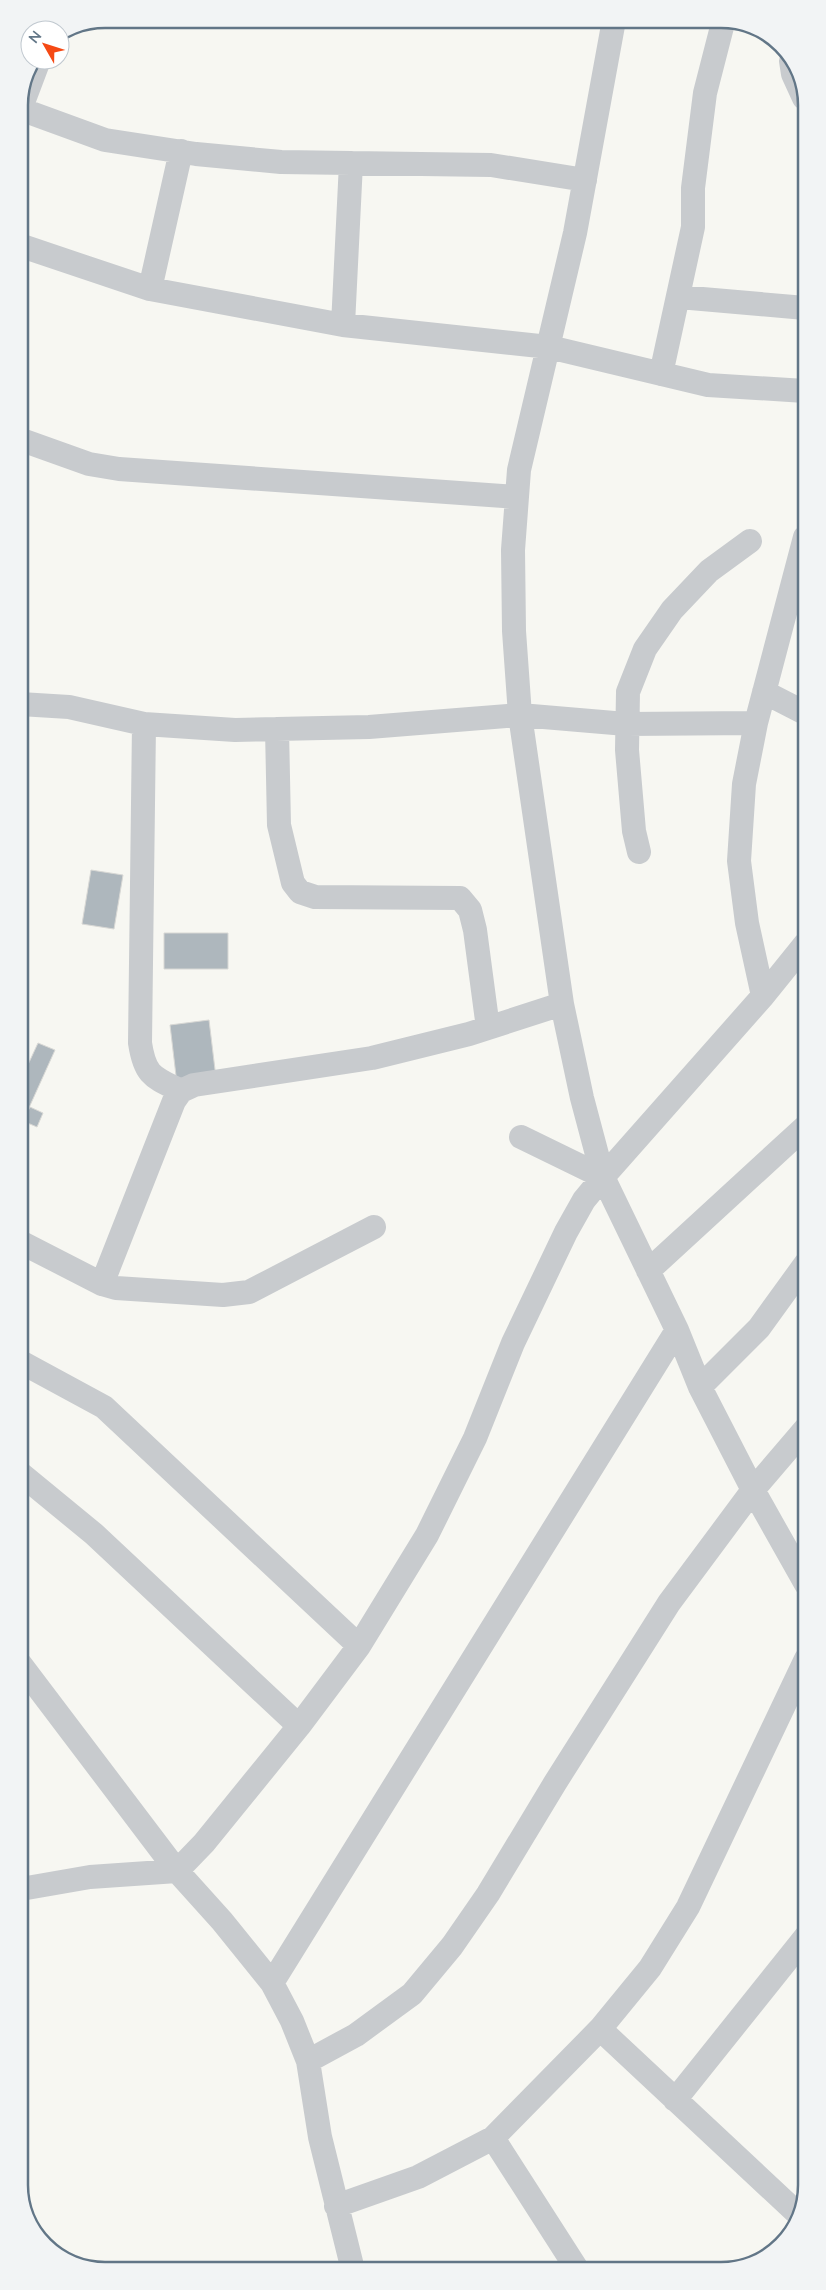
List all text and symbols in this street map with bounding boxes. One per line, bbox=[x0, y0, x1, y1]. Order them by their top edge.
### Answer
north arrow bbox=[20, 20, 70, 70]
text: N bbox=[25, 27, 45, 46]

